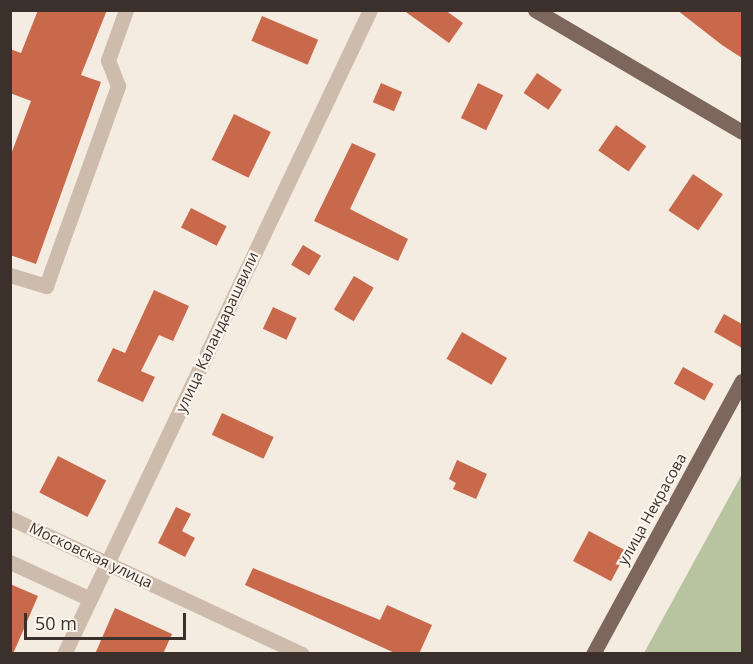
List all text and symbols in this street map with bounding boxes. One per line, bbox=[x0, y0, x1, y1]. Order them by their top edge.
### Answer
street label: улица Каландарашвили bbox=[172, 249, 262, 415]
street label: улица Некрасова bbox=[614, 450, 690, 568]
street label: Московская улица bbox=[27, 519, 155, 591]
scale bar bbox=[27, 601, 189, 639]
text: 50 m bbox=[35, 611, 77, 635]

